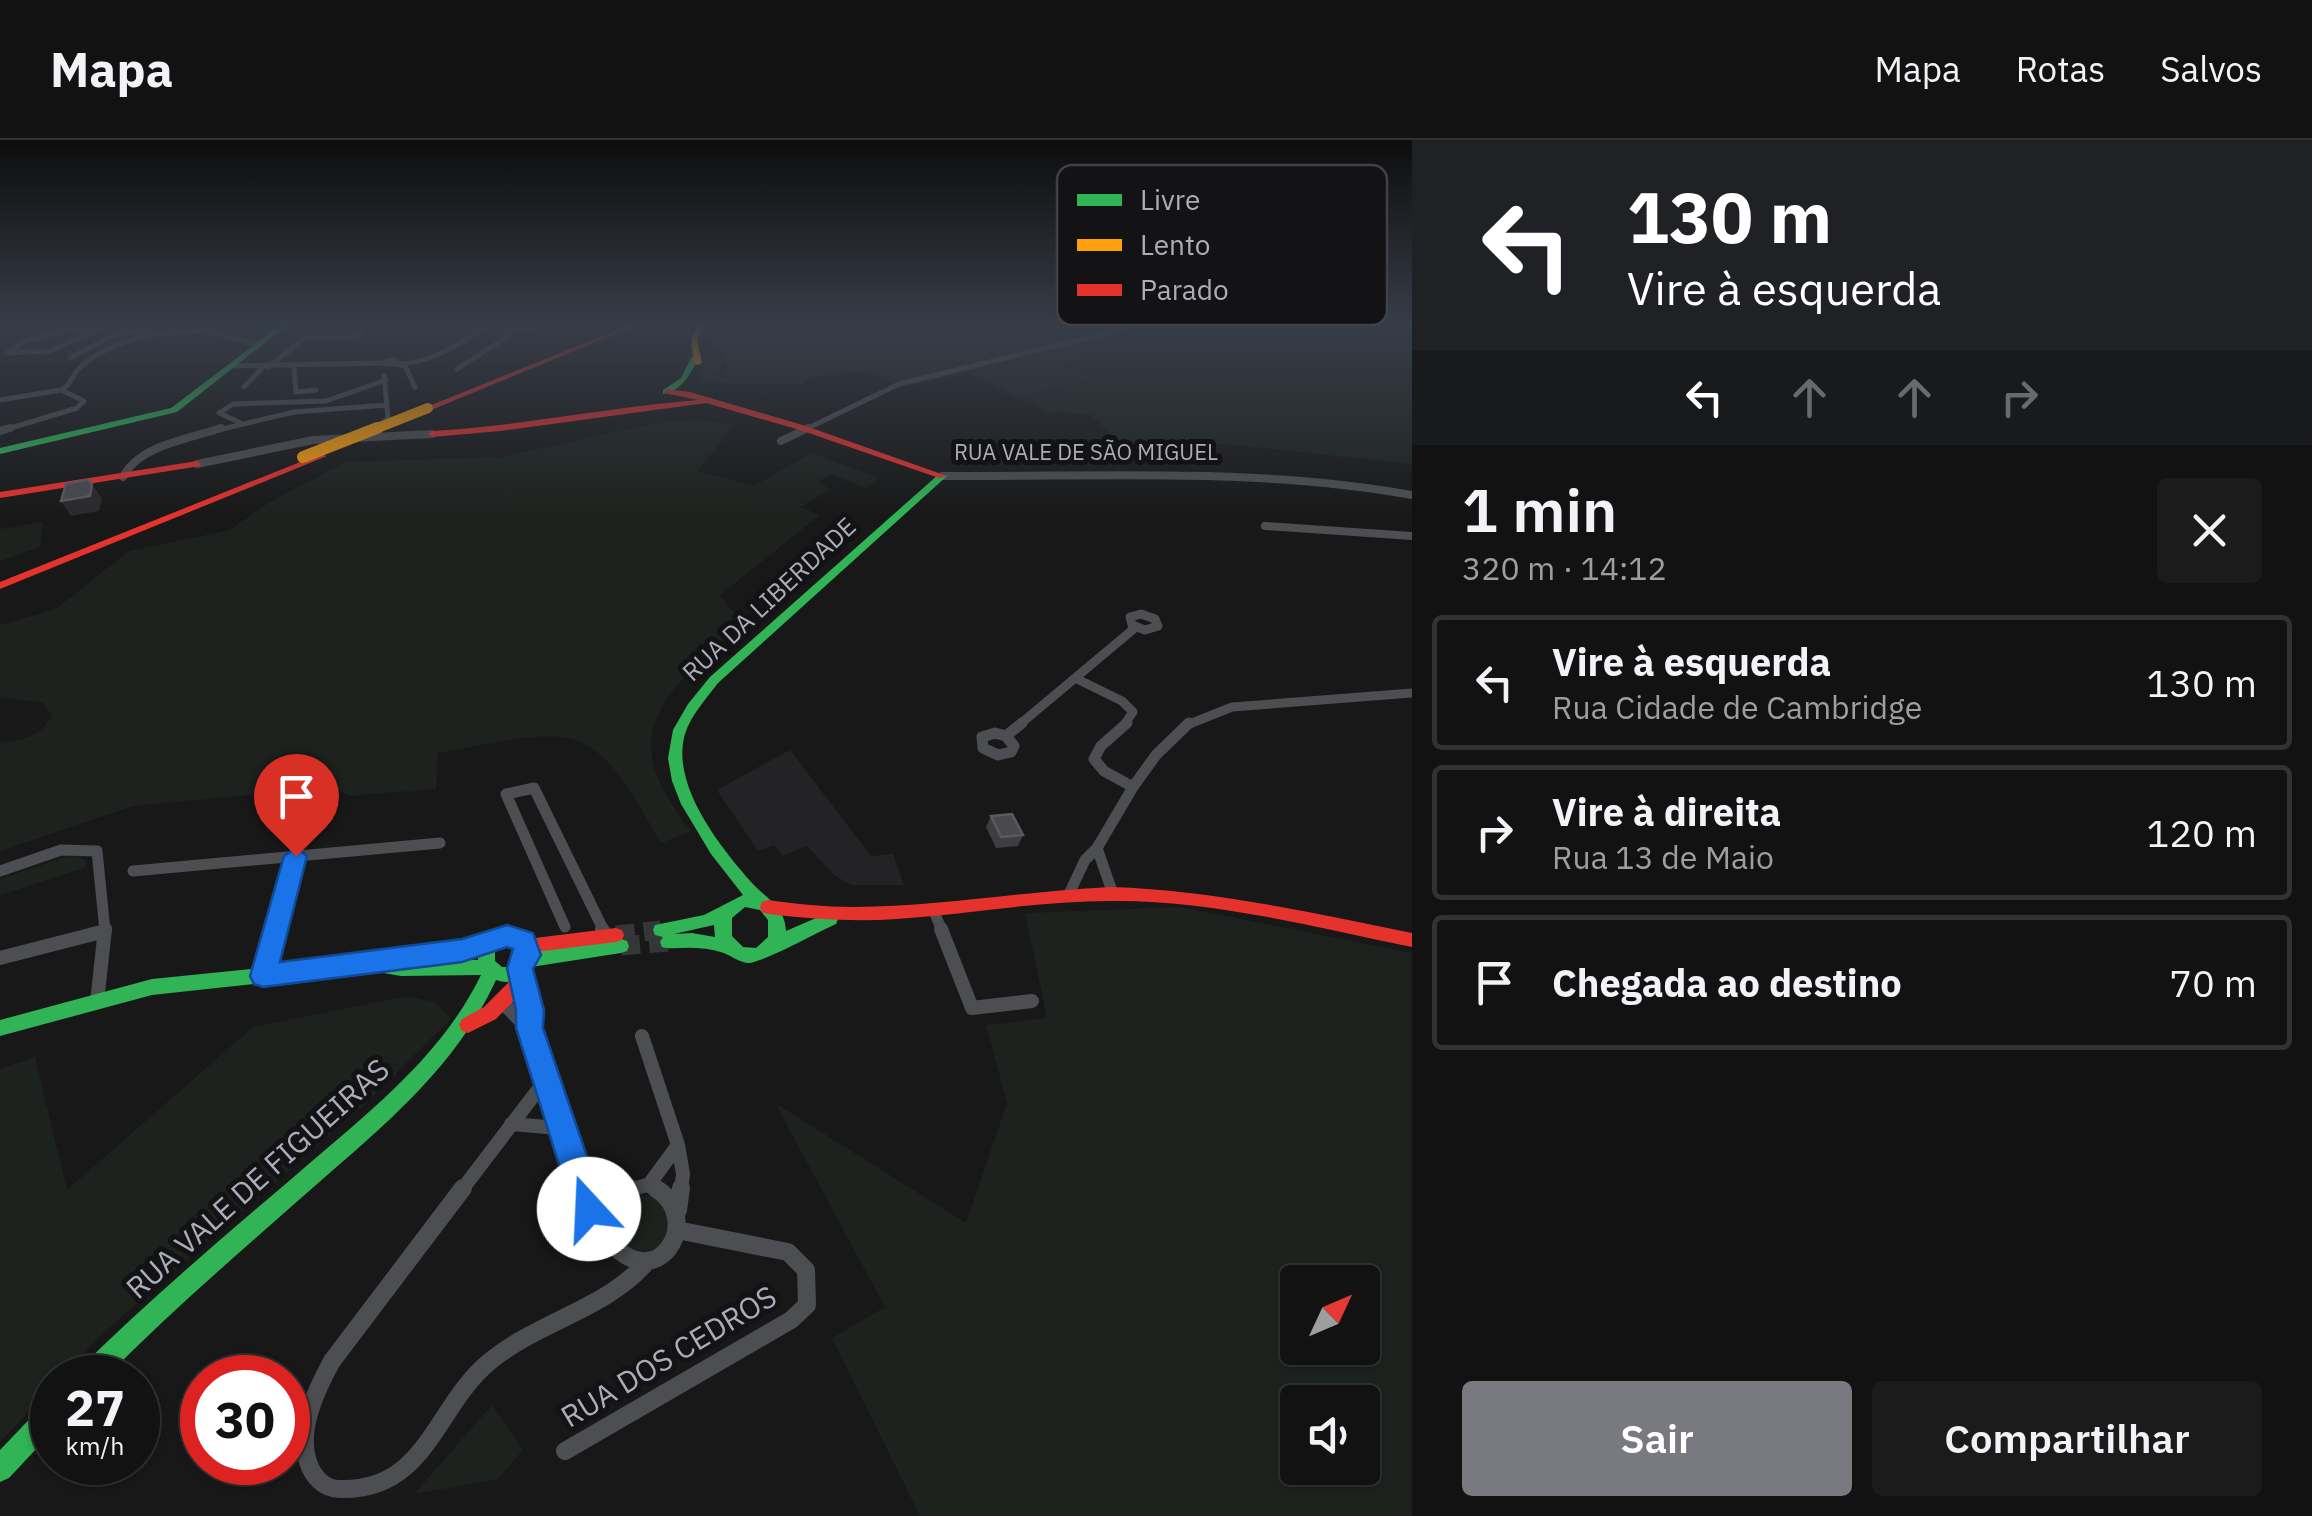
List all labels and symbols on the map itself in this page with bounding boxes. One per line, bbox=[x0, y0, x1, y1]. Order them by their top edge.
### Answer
legend bbox=[1057, 165, 1387, 325]
text: Livre bbox=[1140, 181, 1200, 218]
text: Lento bbox=[1140, 226, 1210, 263]
text: Parado bbox=[1140, 271, 1229, 308]
street label: RUA VALE DE SÃO MIGUEL bbox=[954, 437, 1218, 466]
street label: RUA DA LIBERDADE bbox=[675, 510, 863, 688]
pin bbox=[254, 754, 339, 857]
street label: RUA VALE DE FIGUEIRAS bbox=[117, 1049, 397, 1306]
position arrow bbox=[537, 1157, 641, 1261]
north arrow bbox=[1280, 1265, 1380, 1365]
street label: RUA DOS CEDROS bbox=[553, 1276, 783, 1435]
speed limit sign: 30 bbox=[180, 1355, 310, 1485]

